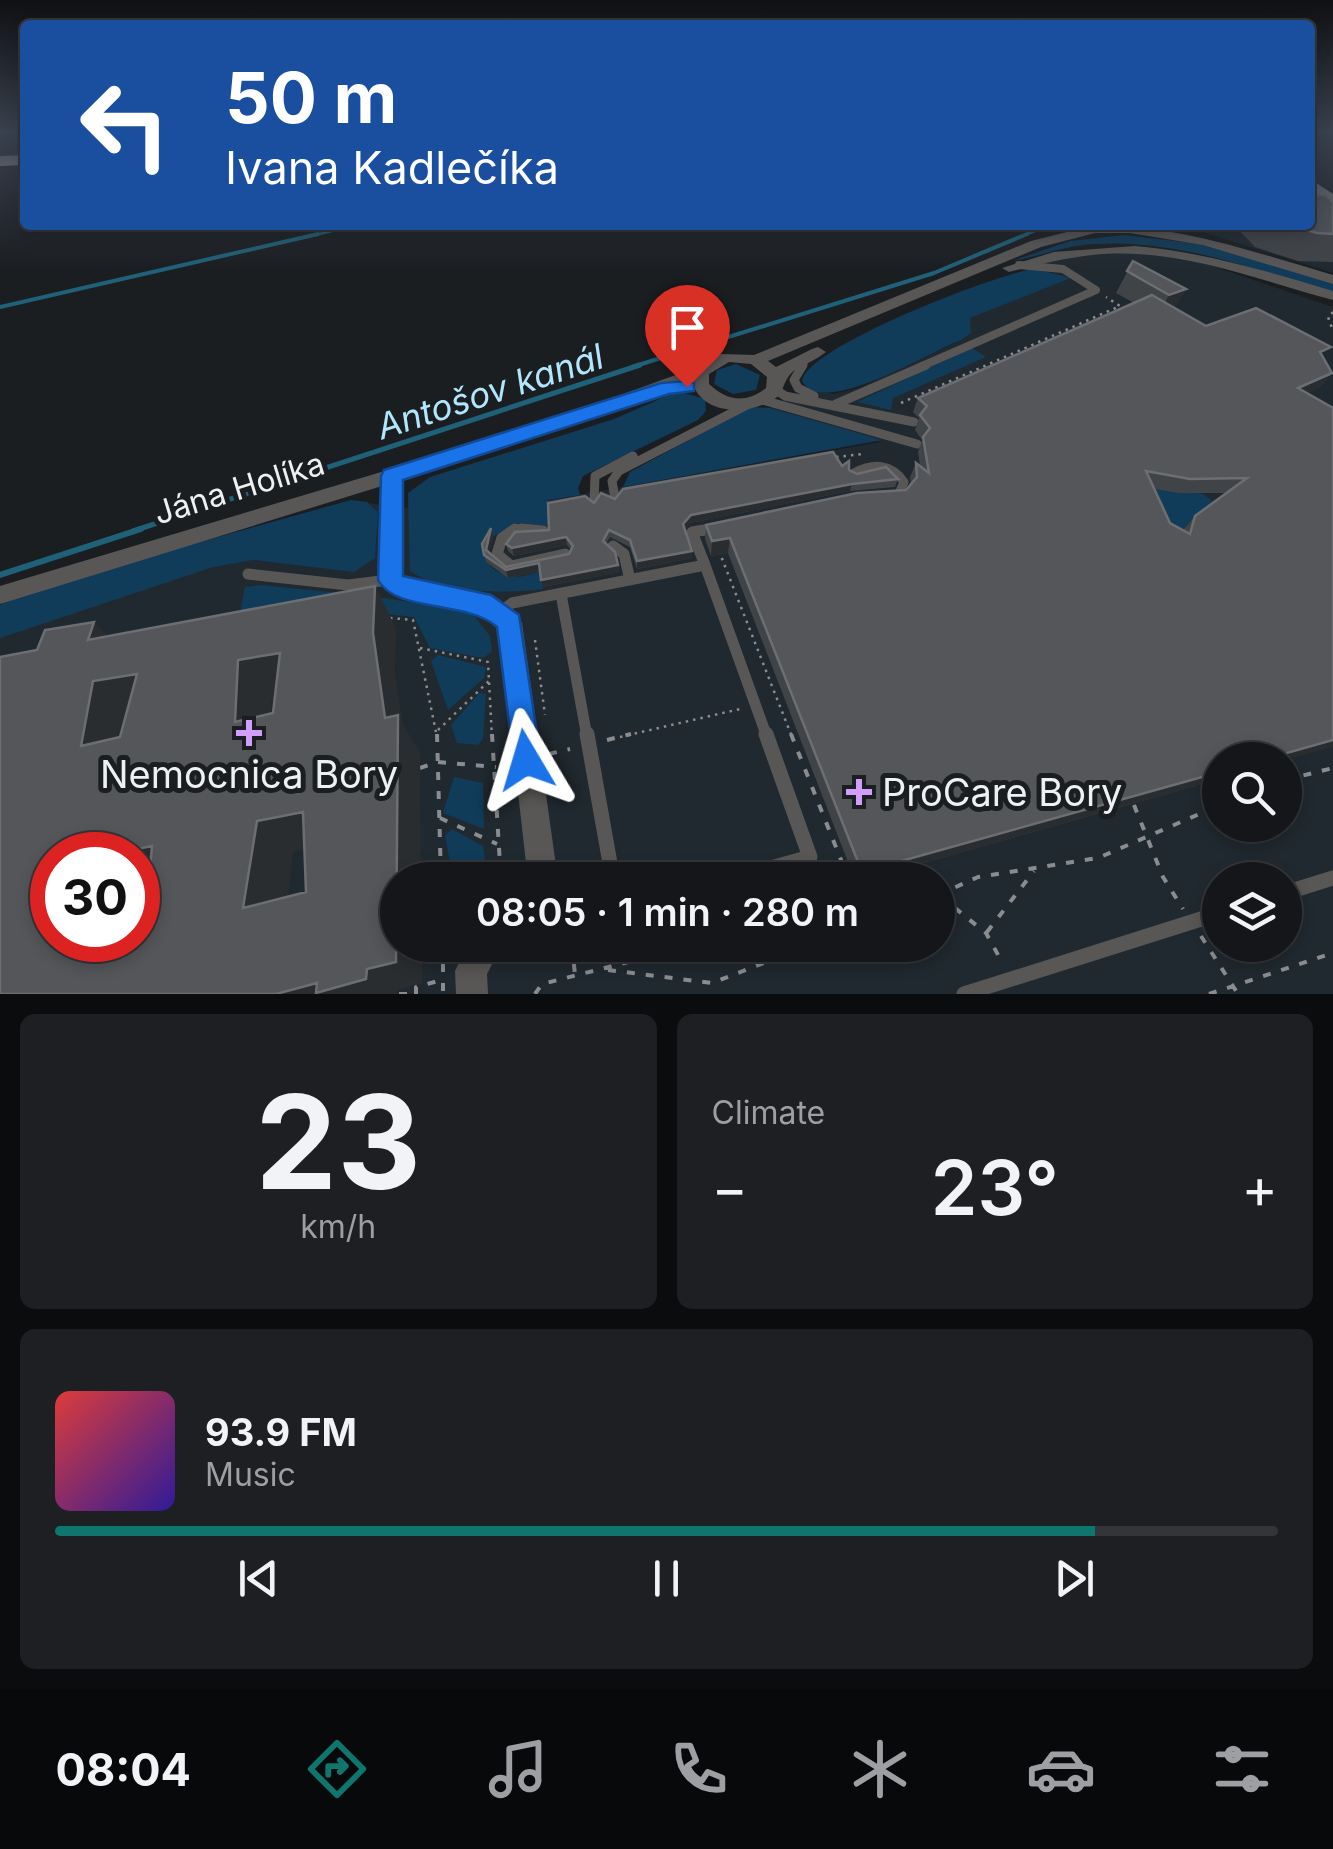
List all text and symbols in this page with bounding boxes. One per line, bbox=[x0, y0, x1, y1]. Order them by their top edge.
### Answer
text: 50 m bbox=[225, 55, 397, 140]
icon: left bbox=[60, 60, 190, 190]
text: Ivana Kadlečíka bbox=[225, 140, 559, 195]
pin bbox=[645, 285, 730, 388]
icon: arrive bbox=[660, 300, 715, 355]
water label: Antošov kanál bbox=[370, 334, 609, 448]
street label: Jána Holíka bbox=[149, 444, 329, 532]
position arrow bbox=[474, 708, 578, 812]
marker: Nemocnica Bory bbox=[236, 720, 262, 746]
map controls bbox=[1202, 742, 1302, 962]
button: search bbox=[1202, 742, 1302, 842]
place label: Nemocnica Bory bbox=[100, 751, 398, 797]
place label: ProCare Bory bbox=[882, 769, 1122, 815]
marker: ProCare Bory bbox=[846, 779, 872, 805]
speed limit sign: 30 bbox=[30, 832, 160, 962]
button: layers bbox=[1202, 862, 1302, 962]
text: 08:05 · 1 min · 280 m bbox=[476, 889, 859, 935]
text: 23 bbox=[255, 1063, 421, 1220]
text: Climate bbox=[712, 1093, 825, 1132]
text: 23° bbox=[931, 1142, 1059, 1233]
text: − bbox=[712, 1155, 748, 1221]
text: + bbox=[1242, 1155, 1278, 1221]
text: km/h bbox=[300, 1207, 376, 1246]
text: 93.9 FM bbox=[205, 1409, 357, 1455]
text: Music bbox=[205, 1455, 296, 1494]
icon: previous bbox=[231, 1551, 286, 1606]
icon: pause bbox=[639, 1551, 694, 1606]
icon: next bbox=[1047, 1551, 1102, 1606]
icon: directions bbox=[302, 1734, 372, 1804]
icon: music bbox=[483, 1734, 553, 1804]
icon: phone bbox=[664, 1734, 734, 1804]
icon: climate bbox=[845, 1734, 915, 1804]
icon: car bbox=[1026, 1734, 1096, 1804]
icon: filters bbox=[1207, 1734, 1277, 1804]
text: 08:04 bbox=[56, 1742, 191, 1797]

